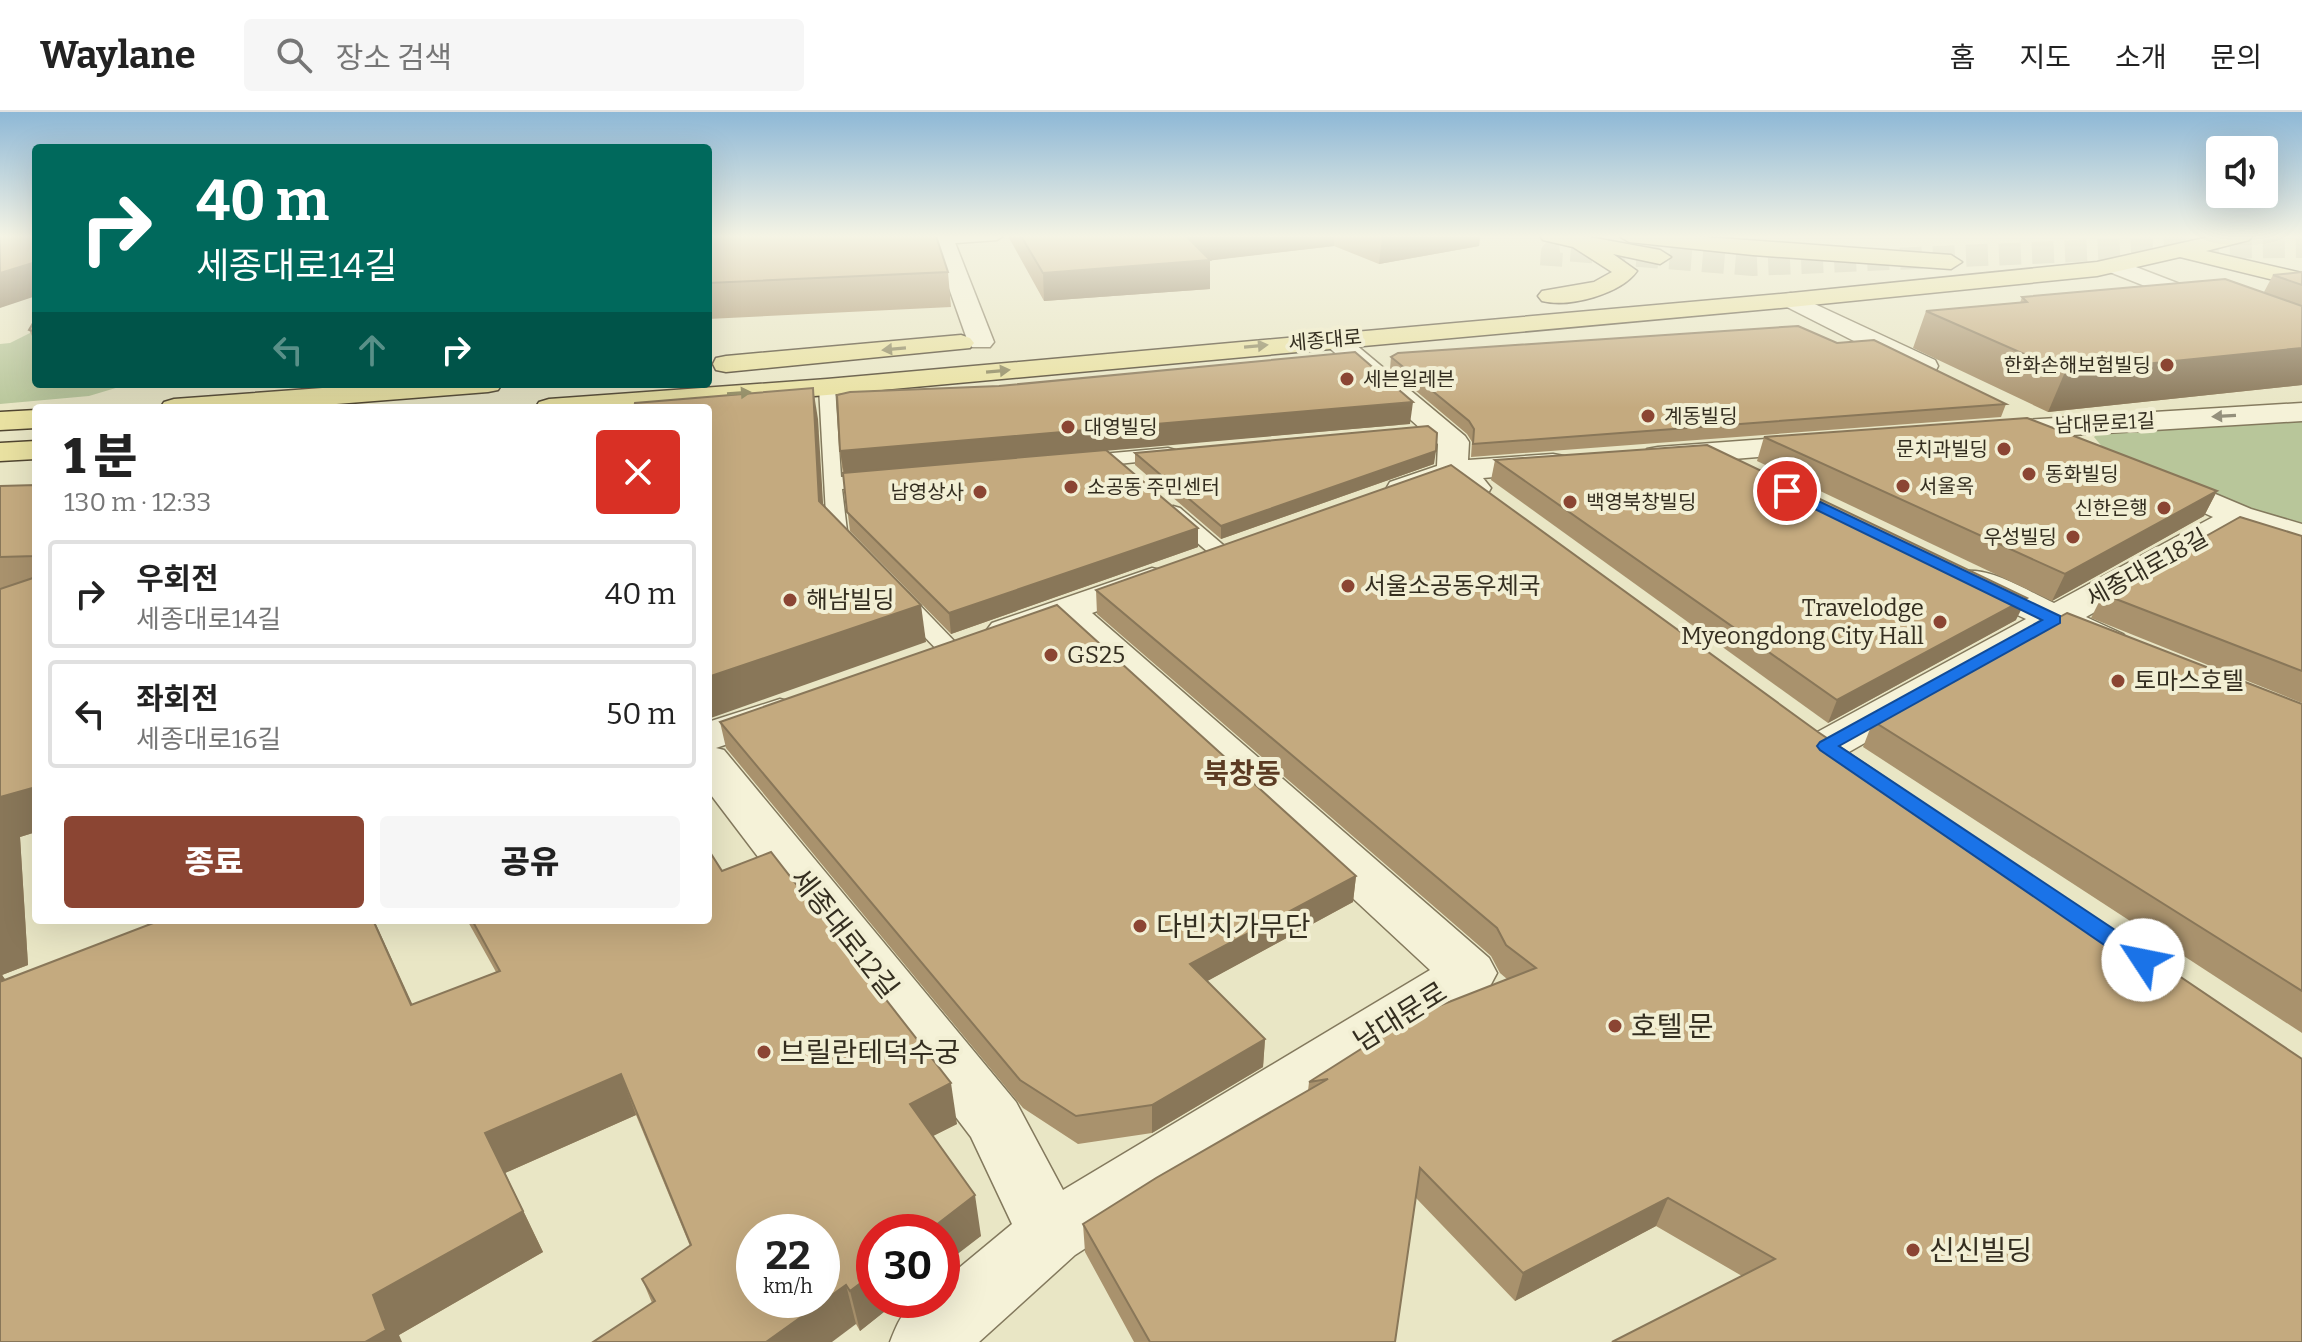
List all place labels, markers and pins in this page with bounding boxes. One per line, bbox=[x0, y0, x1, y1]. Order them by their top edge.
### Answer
place label: 한화손해보험빌딩 bbox=[2004, 353, 2151, 377]
marker: 한화손해보험빌딩 bbox=[2158, 356, 2176, 374]
place label: 세븐일레븐 bbox=[1363, 367, 1455, 391]
marker: 세븐일레븐 bbox=[1338, 370, 1356, 388]
place label: 계동빌딩 bbox=[1664, 404, 1738, 428]
marker: 계동빌딩 bbox=[1639, 407, 1657, 425]
place label: 대영빌딩 bbox=[1084, 415, 1158, 439]
marker: 대영빌딩 bbox=[1059, 418, 1077, 436]
place label: 문치과빌딩 bbox=[1896, 437, 1988, 461]
marker: 문치과빌딩 bbox=[1995, 440, 2013, 458]
pin bbox=[1753, 457, 1821, 525]
place label: 동화빌딩 bbox=[2045, 462, 2119, 486]
marker: 동화빌딩 bbox=[2020, 465, 2038, 483]
place label: 서울옥 bbox=[1919, 474, 1974, 498]
place label: 소공동 주민센터 bbox=[1087, 475, 1220, 499]
marker: 서울옥 bbox=[1894, 477, 1912, 495]
marker: 소공동 주민센터 bbox=[1062, 478, 1080, 496]
place label: 남영상사 bbox=[890, 480, 964, 504]
marker: 남영상사 bbox=[971, 483, 989, 501]
place label: 백영북창빌딩 bbox=[1586, 490, 1696, 514]
marker: 백영북창빌딩 bbox=[1561, 493, 1579, 511]
place label: 신한은행 bbox=[2074, 496, 2148, 520]
marker: 신한은행 bbox=[2155, 499, 2173, 517]
place label: 우성빌딩 bbox=[1983, 525, 2057, 549]
marker: 우성빌딩 bbox=[2064, 528, 2082, 546]
place label: 서울소공동우체국 bbox=[1364, 572, 1541, 600]
marker: 서울소공동우체국 bbox=[1339, 577, 1357, 595]
place label: 해남빌딩 bbox=[806, 586, 894, 614]
marker: 해남빌딩 bbox=[781, 591, 799, 609]
place label: Travelodge Myeongdong City Hall bbox=[1681, 594, 1924, 650]
marker: Travelodge Myeongdong City Hall bbox=[1931, 613, 1949, 631]
place label: GS25 bbox=[1067, 641, 1125, 669]
marker: GS25 bbox=[1042, 646, 1060, 664]
place label: 토마스호텔 bbox=[2134, 667, 2244, 695]
marker: 토마스호텔 bbox=[2109, 672, 2127, 690]
place label: 다빈치가무단 bbox=[1156, 910, 1311, 943]
marker: 다빈치가무단 bbox=[1131, 917, 1149, 935]
place label: 호텔 문 bbox=[1631, 1010, 1714, 1043]
marker: 호텔 문 bbox=[1606, 1017, 1624, 1035]
place label: 브릴란테덕수궁 bbox=[780, 1036, 960, 1069]
marker: 브릴란테덕수궁 bbox=[755, 1043, 773, 1061]
place label: 신신빌딩 bbox=[1929, 1234, 2032, 1267]
marker: 신신빌딩 bbox=[1904, 1241, 1922, 1259]

